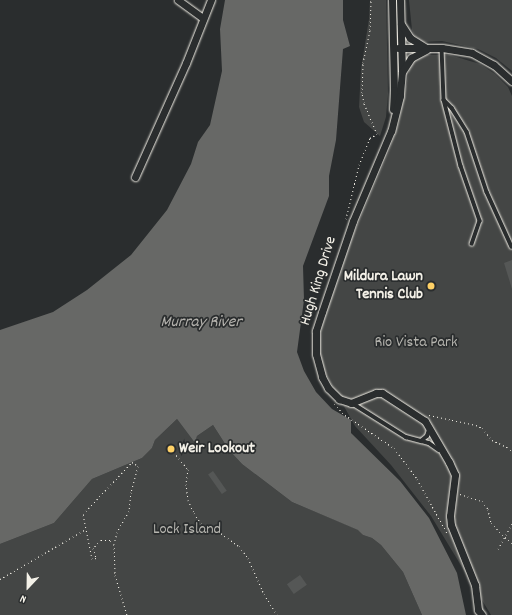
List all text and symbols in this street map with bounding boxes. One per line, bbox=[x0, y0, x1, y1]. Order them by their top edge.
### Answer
street label: Hugh King Drive bbox=[296, 234, 342, 328]
place label: Mildura Lawn Tennis Club bbox=[344, 267, 423, 305]
marker: Mildura Lawn Tennis Club bbox=[426, 281, 436, 291]
water label: Murray River bbox=[161, 314, 241, 334]
park label: Rio Vista Park bbox=[374, 333, 458, 353]
place label: Weir Lookout bbox=[179, 439, 255, 459]
marker: Weir Lookout bbox=[166, 444, 176, 454]
park label: Lock Island bbox=[153, 520, 221, 540]
north arrow bbox=[8, 567, 48, 607]
text: N bbox=[18, 590, 29, 607]

